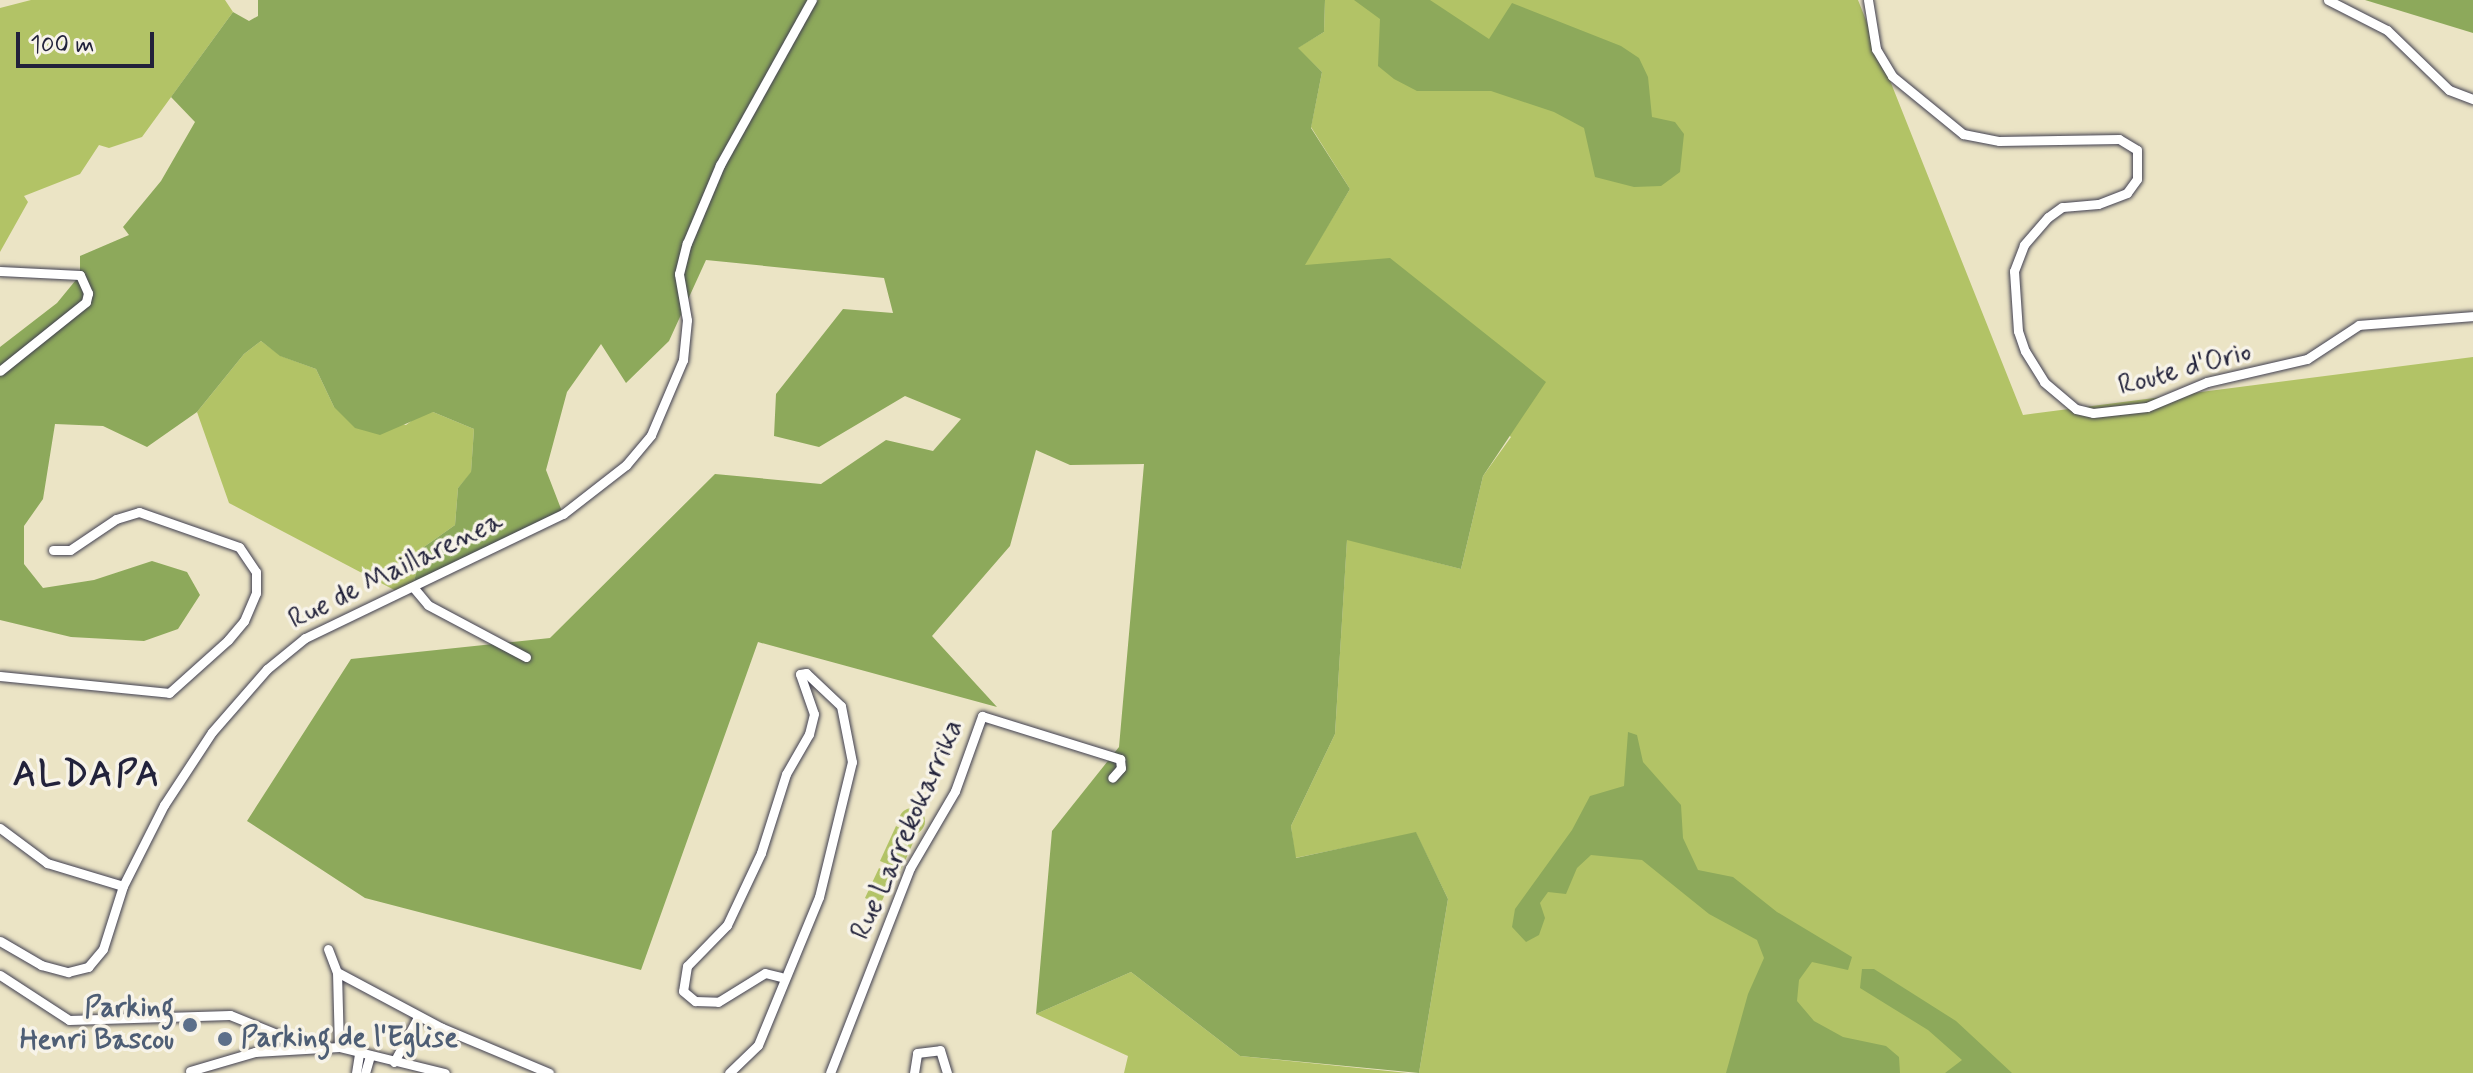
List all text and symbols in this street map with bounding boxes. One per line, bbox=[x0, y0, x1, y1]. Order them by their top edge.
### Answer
scale bar bbox=[20, 16, 158, 66]
text: 100 m bbox=[30, 30, 94, 61]
street label: Route d'Orio bbox=[2116, 336, 2254, 404]
street label: Rue de Maillarenea bbox=[286, 506, 506, 636]
street label: Rue Larrekokarrika bbox=[845, 716, 971, 944]
district label: ALDAPA bbox=[13, 754, 161, 798]
place label: Parking Henri Bascou bbox=[17, 992, 174, 1058]
marker: Parking Henri Bascou bbox=[181, 1016, 199, 1034]
place label: Parking de l'Eglise bbox=[241, 1022, 456, 1056]
marker: Parking de l'Eglise bbox=[216, 1030, 234, 1048]

